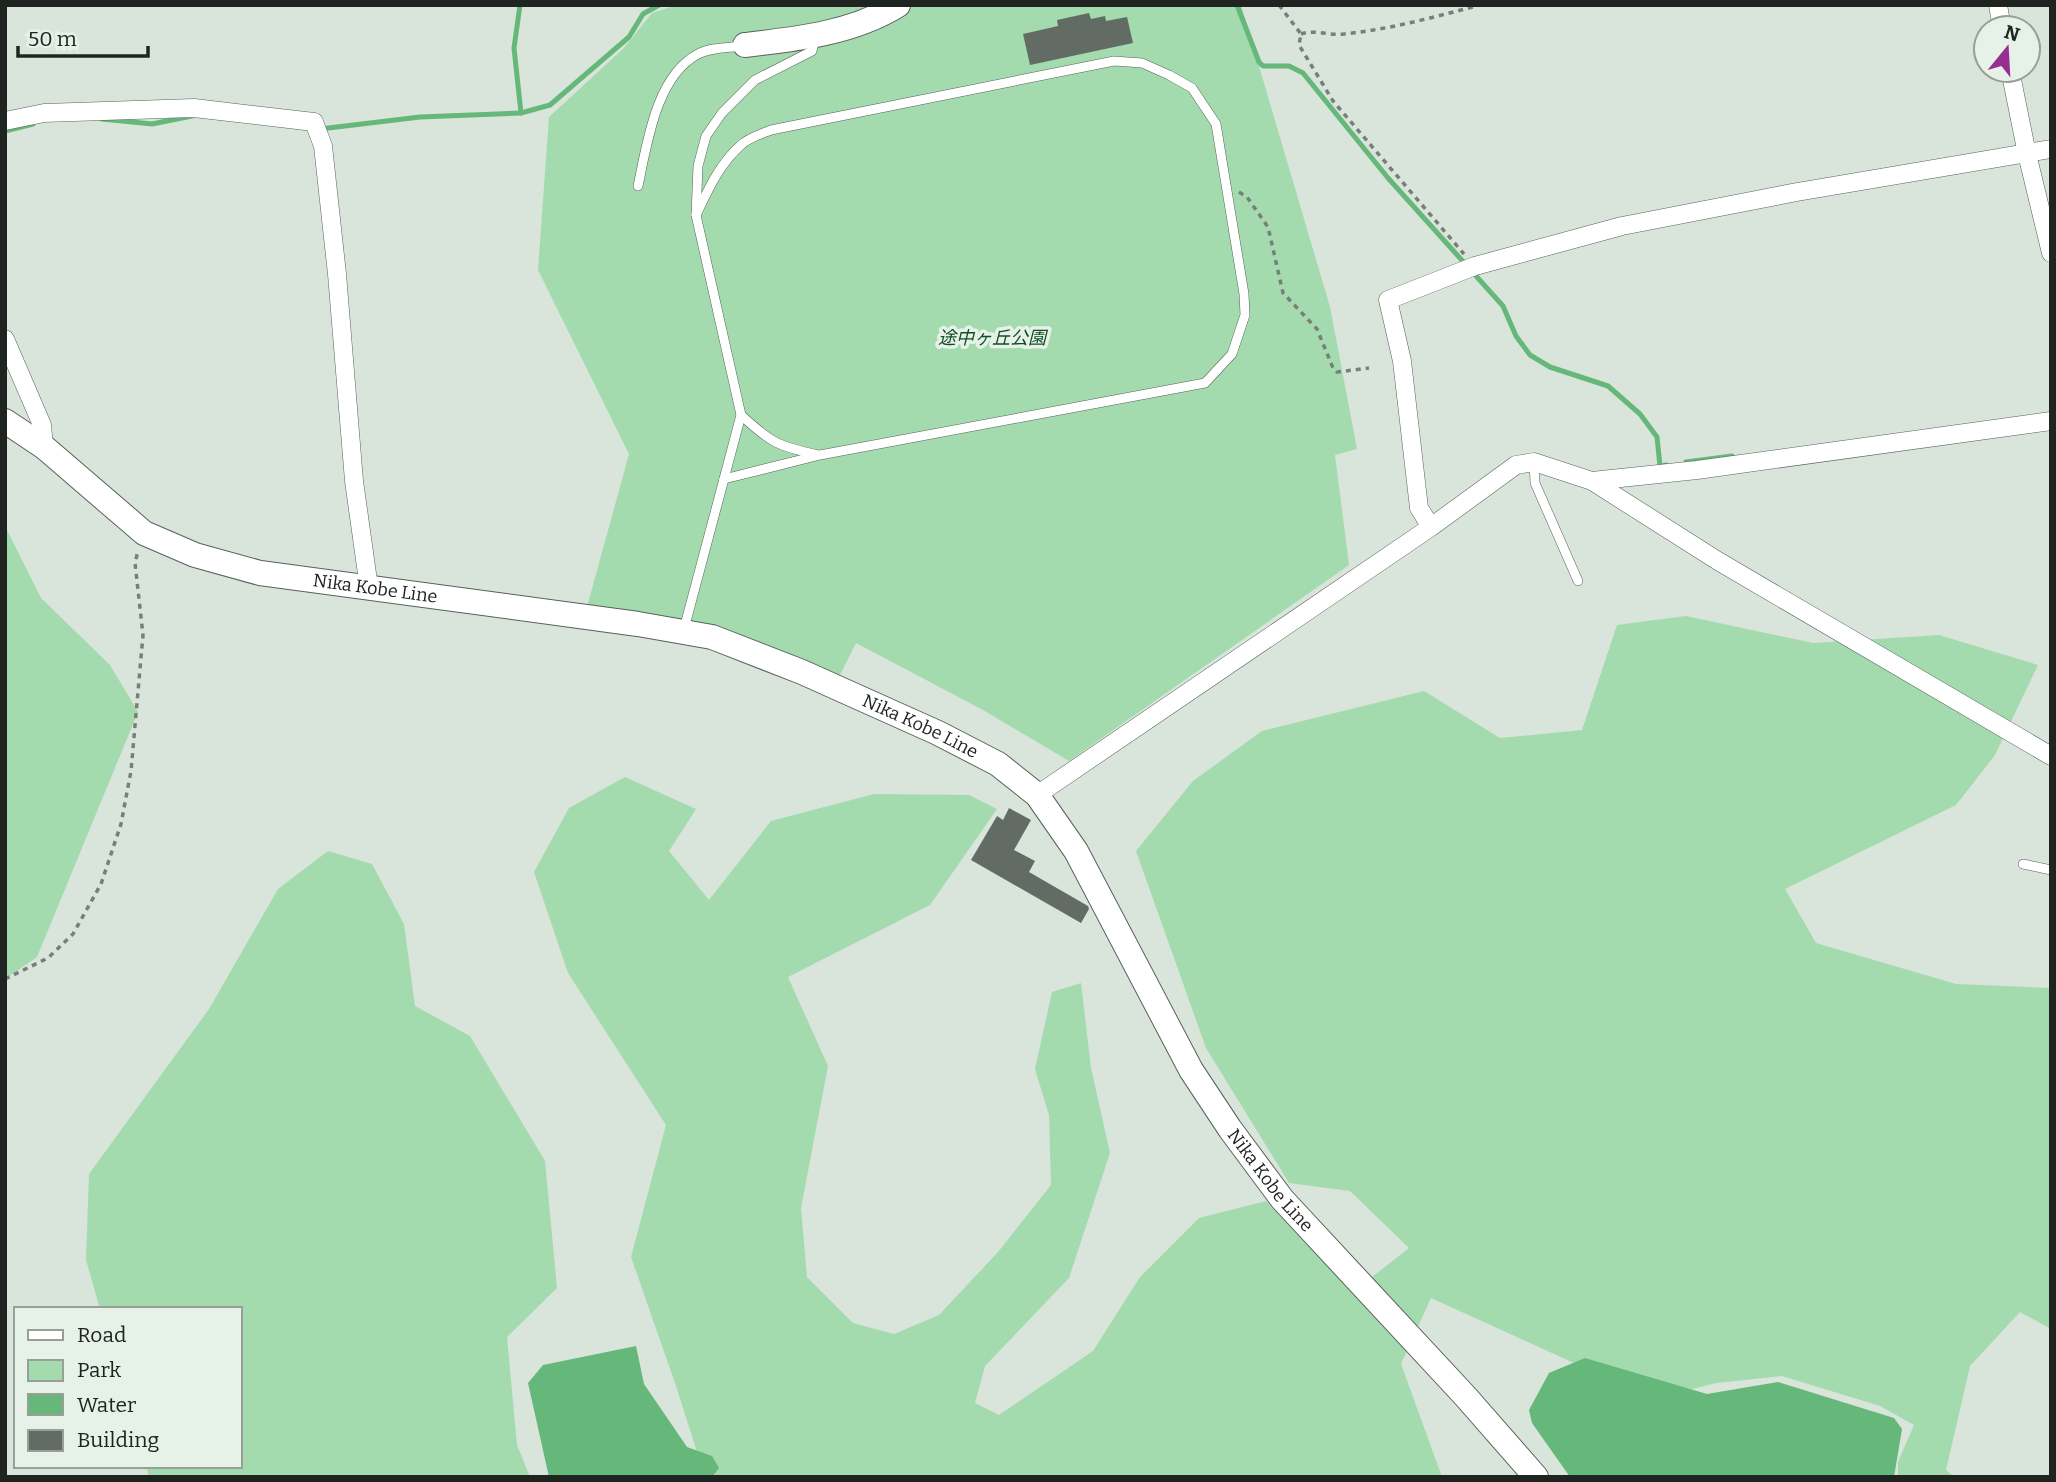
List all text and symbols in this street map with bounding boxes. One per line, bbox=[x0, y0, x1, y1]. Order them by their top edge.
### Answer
scale bar bbox=[18, 14, 147, 58]
north arrow bbox=[1972, 14, 2042, 84]
text: N bbox=[2002, 20, 2023, 47]
text: 50 m bbox=[28, 26, 77, 52]
park label: 途中ヶ丘公園 bbox=[938, 327, 1049, 349]
street label: Nika Kobe Line bbox=[312, 569, 439, 608]
street label: Nika Kobe Line bbox=[859, 690, 982, 763]
street label: Nika Kobe Line bbox=[1223, 1125, 1318, 1236]
legend bbox=[14, 1307, 242, 1468]
text: Road bbox=[77, 1322, 126, 1348]
text: Park bbox=[77, 1357, 121, 1383]
text: Water bbox=[77, 1392, 136, 1418]
text: Building bbox=[77, 1427, 160, 1453]

